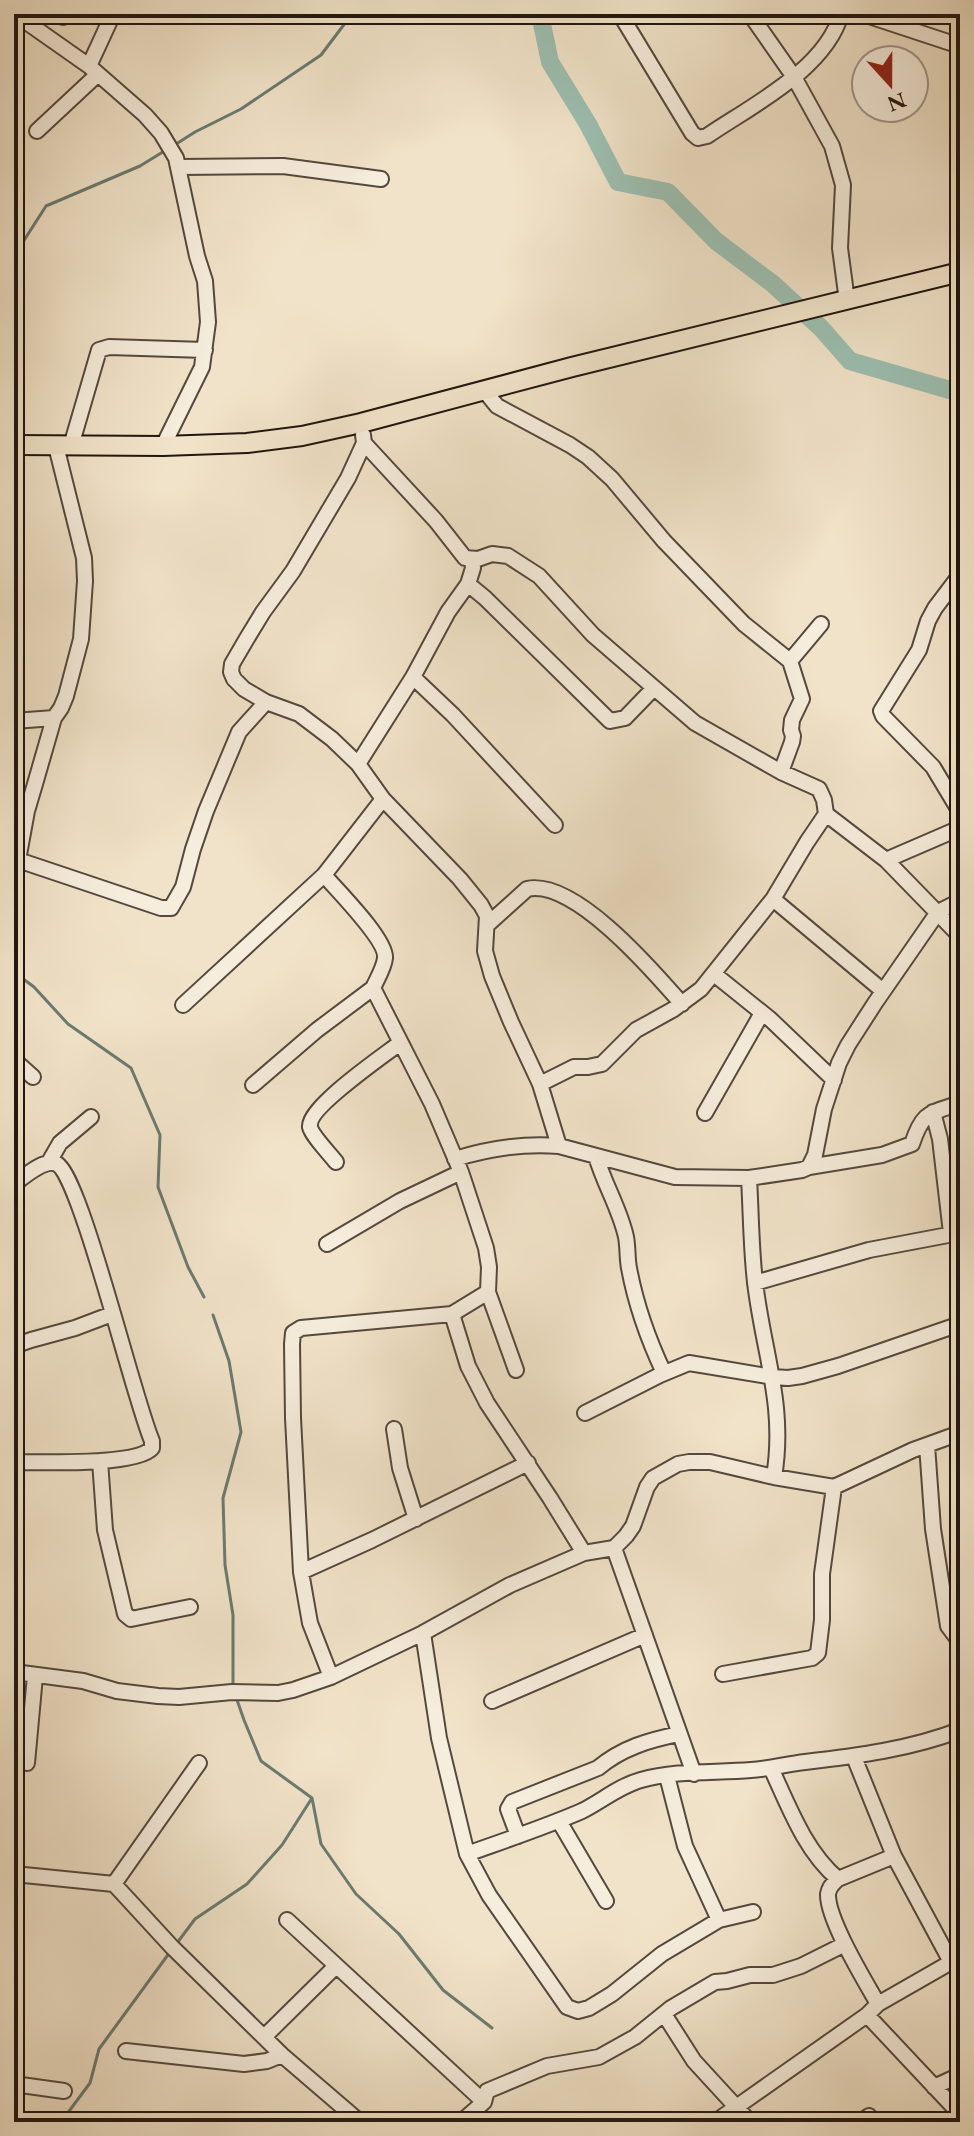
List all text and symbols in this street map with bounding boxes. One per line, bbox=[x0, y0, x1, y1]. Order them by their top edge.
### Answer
north arrow bbox=[850, 44, 930, 124]
text: N bbox=[883, 85, 910, 119]

